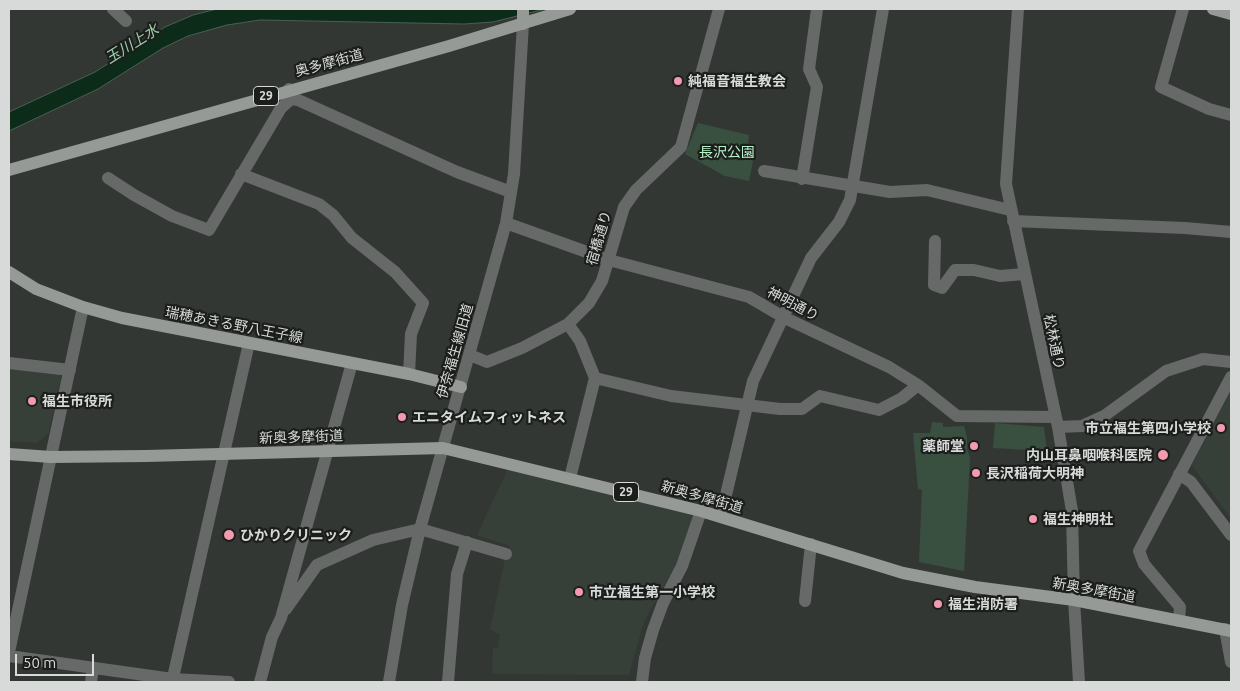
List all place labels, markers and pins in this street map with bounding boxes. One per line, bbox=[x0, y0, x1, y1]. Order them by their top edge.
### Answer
place label: 純福音福生教会 bbox=[688, 73, 786, 89]
marker: 純福音福生教会 bbox=[672, 75, 684, 87]
place label: 福生市役所 bbox=[42, 393, 112, 409]
marker: 福生市役所 bbox=[26, 395, 38, 407]
place label: エニタイムフィットネス bbox=[412, 409, 566, 425]
marker: エニタイムフィットネス bbox=[396, 411, 408, 423]
place label: 市立福生第四小学校 bbox=[1085, 420, 1211, 436]
marker: 市立福生第四小学校 bbox=[1215, 422, 1227, 434]
place label: 薬師堂 bbox=[922, 438, 964, 454]
marker: 薬師堂 bbox=[968, 440, 980, 452]
place label: 内山耳鼻咽喉科医院 bbox=[1026, 447, 1152, 463]
marker: 内山耳鼻咽喉科医院 bbox=[1156, 448, 1170, 462]
place label: 長沢稲荷大明神 bbox=[986, 465, 1084, 481]
marker: 長沢稲荷大明神 bbox=[970, 467, 982, 479]
place label: 福生神明社 bbox=[1043, 511, 1113, 527]
marker: 福生神明社 bbox=[1027, 513, 1039, 525]
place label: ひかりクリニック bbox=[240, 527, 352, 543]
marker: ひかりクリニック bbox=[222, 528, 236, 542]
place label: 市立福生第一小学校 bbox=[589, 584, 715, 600]
marker: 市立福生第一小学校 bbox=[573, 586, 585, 598]
place label: 福生消防署 bbox=[948, 596, 1018, 612]
marker: 福生消防署 bbox=[932, 598, 944, 610]

